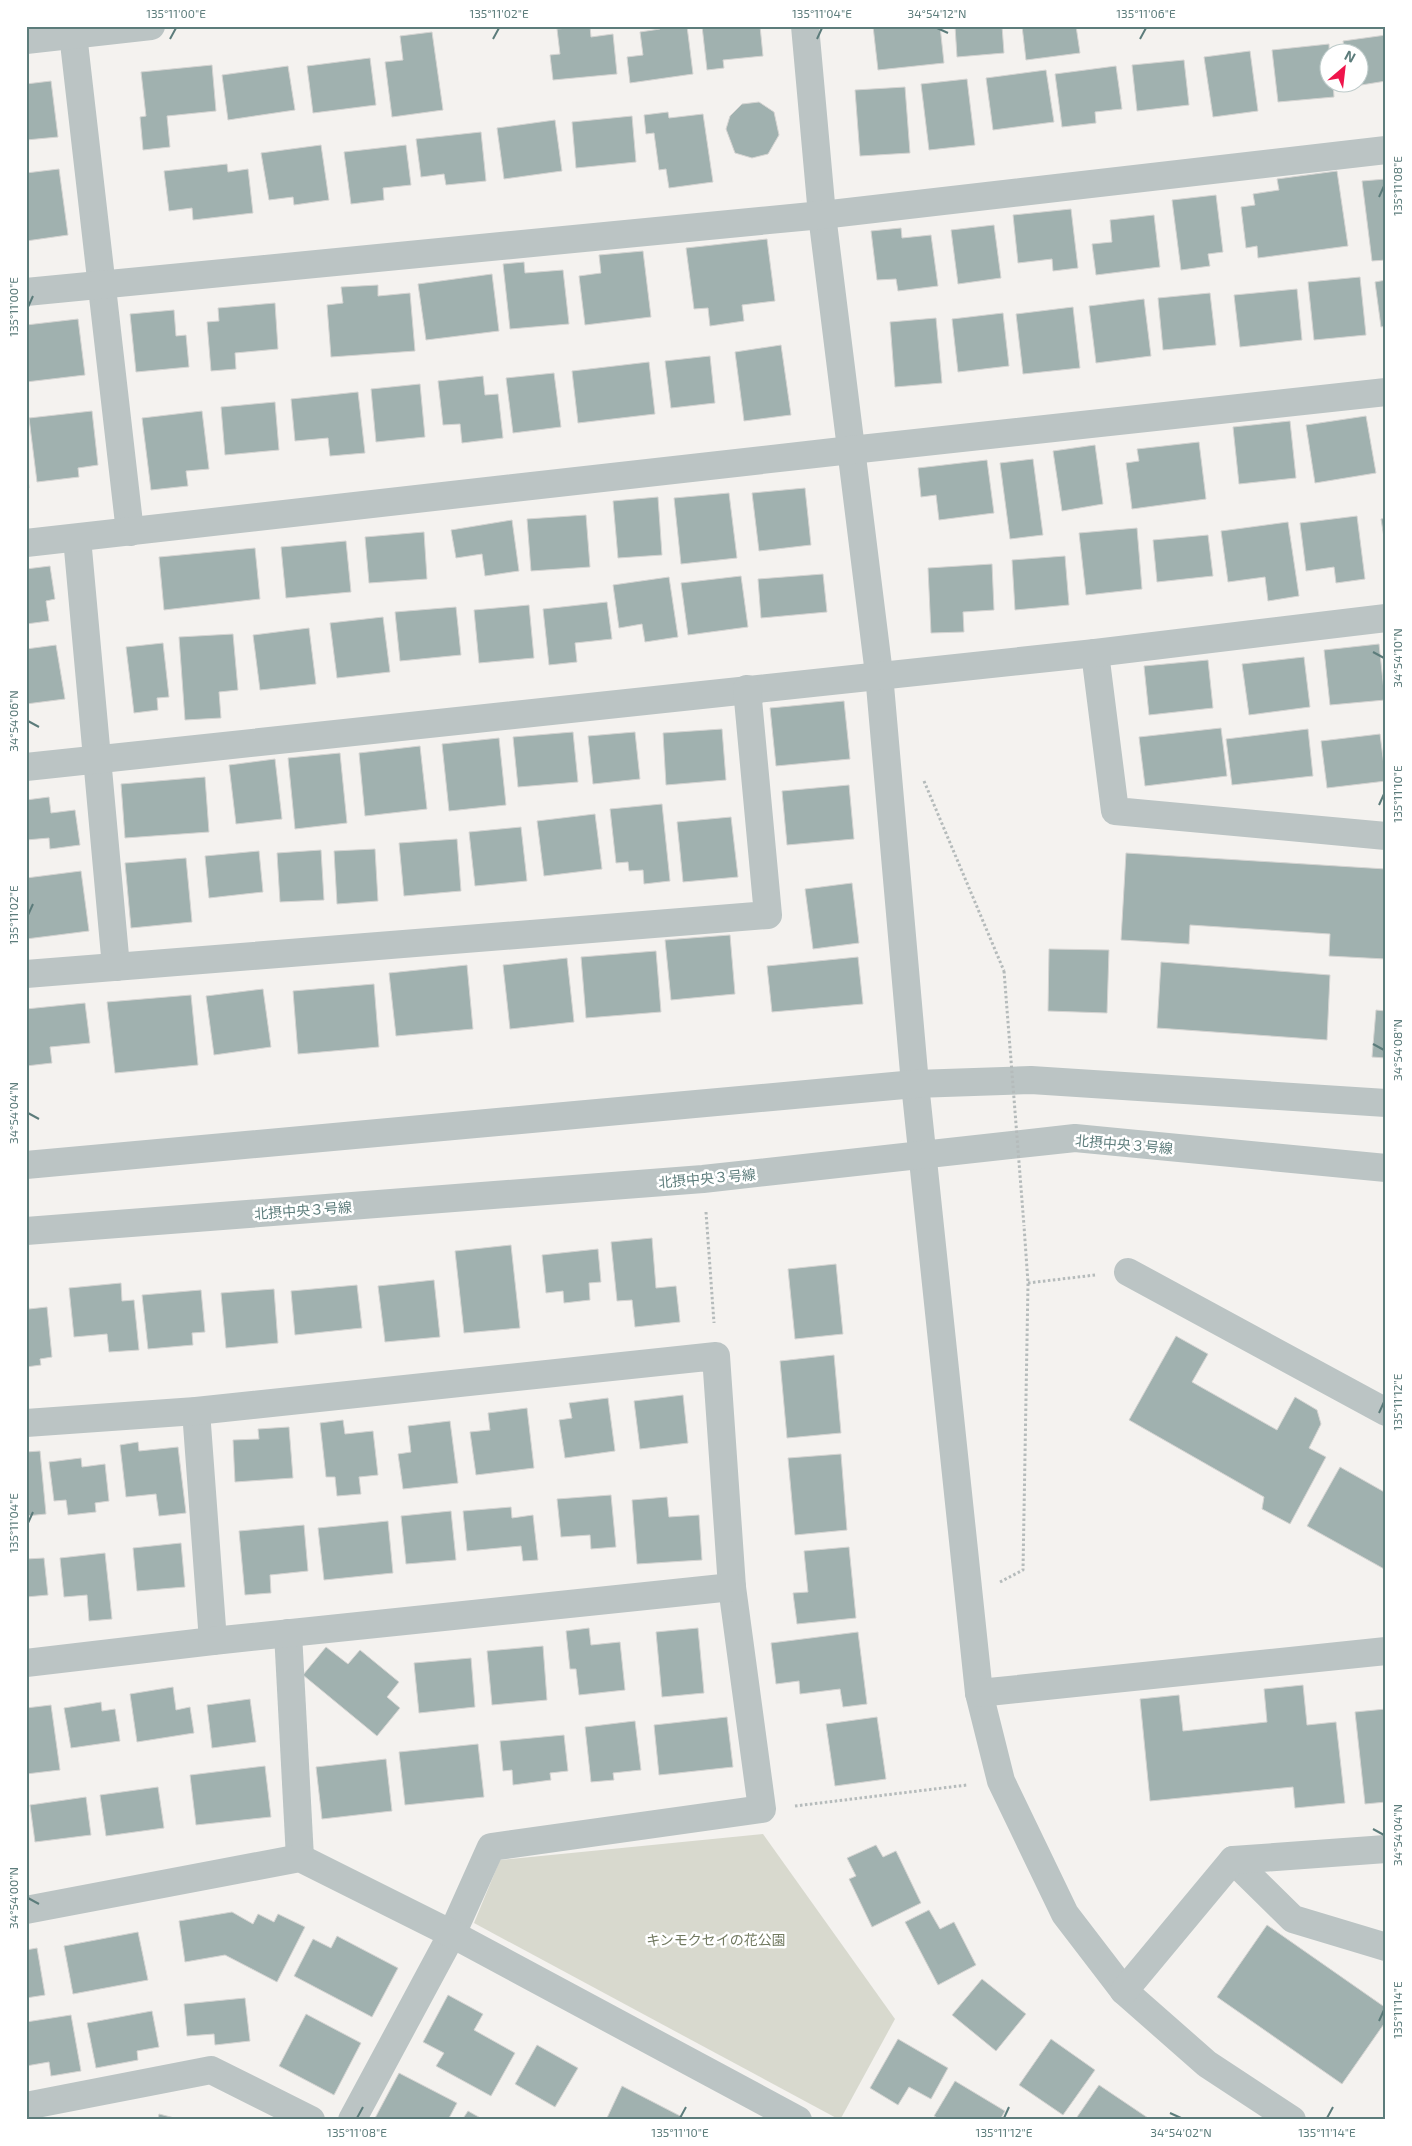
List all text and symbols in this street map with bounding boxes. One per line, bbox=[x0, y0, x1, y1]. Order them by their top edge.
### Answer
text: 135°11'00"E bbox=[146, 6, 206, 20]
text: 135°11'02"E bbox=[469, 6, 529, 20]
text: 135°11'04"E bbox=[792, 6, 852, 20]
text: 34°54'12"N bbox=[908, 6, 966, 20]
text: 135°11'06"E bbox=[1116, 6, 1176, 20]
north arrow bbox=[1320, 42, 1370, 92]
text: N bbox=[1342, 46, 1359, 66]
text: 135°11'08"E bbox=[1390, 156, 1404, 216]
text: 135°11'00"E bbox=[6, 277, 20, 337]
text: 34°54'10"N bbox=[1390, 628, 1404, 688]
text: 34°54'06"N bbox=[6, 690, 20, 752]
text: 135°11'10"E bbox=[1390, 765, 1404, 823]
text: 135°11'02"E bbox=[6, 885, 20, 945]
text: 34°54'08"N bbox=[1390, 1019, 1404, 1081]
text: 34°54'04"N bbox=[6, 1082, 20, 1144]
street label: 北摂中央３号線 bbox=[1074, 1131, 1174, 1157]
street label: 北摂中央３号線 bbox=[657, 1165, 757, 1191]
street label: 北摂中央３号線 bbox=[254, 1198, 352, 1222]
text: 135°11'12"E bbox=[1390, 1373, 1404, 1430]
text: 135°11'04"E bbox=[6, 1493, 20, 1553]
text: 34°54'04"N bbox=[1390, 1804, 1404, 1866]
text: 34°54'00"N bbox=[6, 1867, 20, 1929]
park label: キンモクセイの花公園 bbox=[646, 1931, 786, 1948]
text: 135°11'14"E bbox=[1390, 1981, 1404, 2039]
text: 135°11'08"E bbox=[327, 2125, 387, 2139]
text: 135°11'10"E bbox=[651, 2125, 709, 2139]
text: 135°11'12"E bbox=[976, 2125, 1033, 2139]
text: 34°54'02"N bbox=[1150, 2125, 1212, 2139]
text: 135°11'14"E bbox=[1298, 2125, 1356, 2139]

